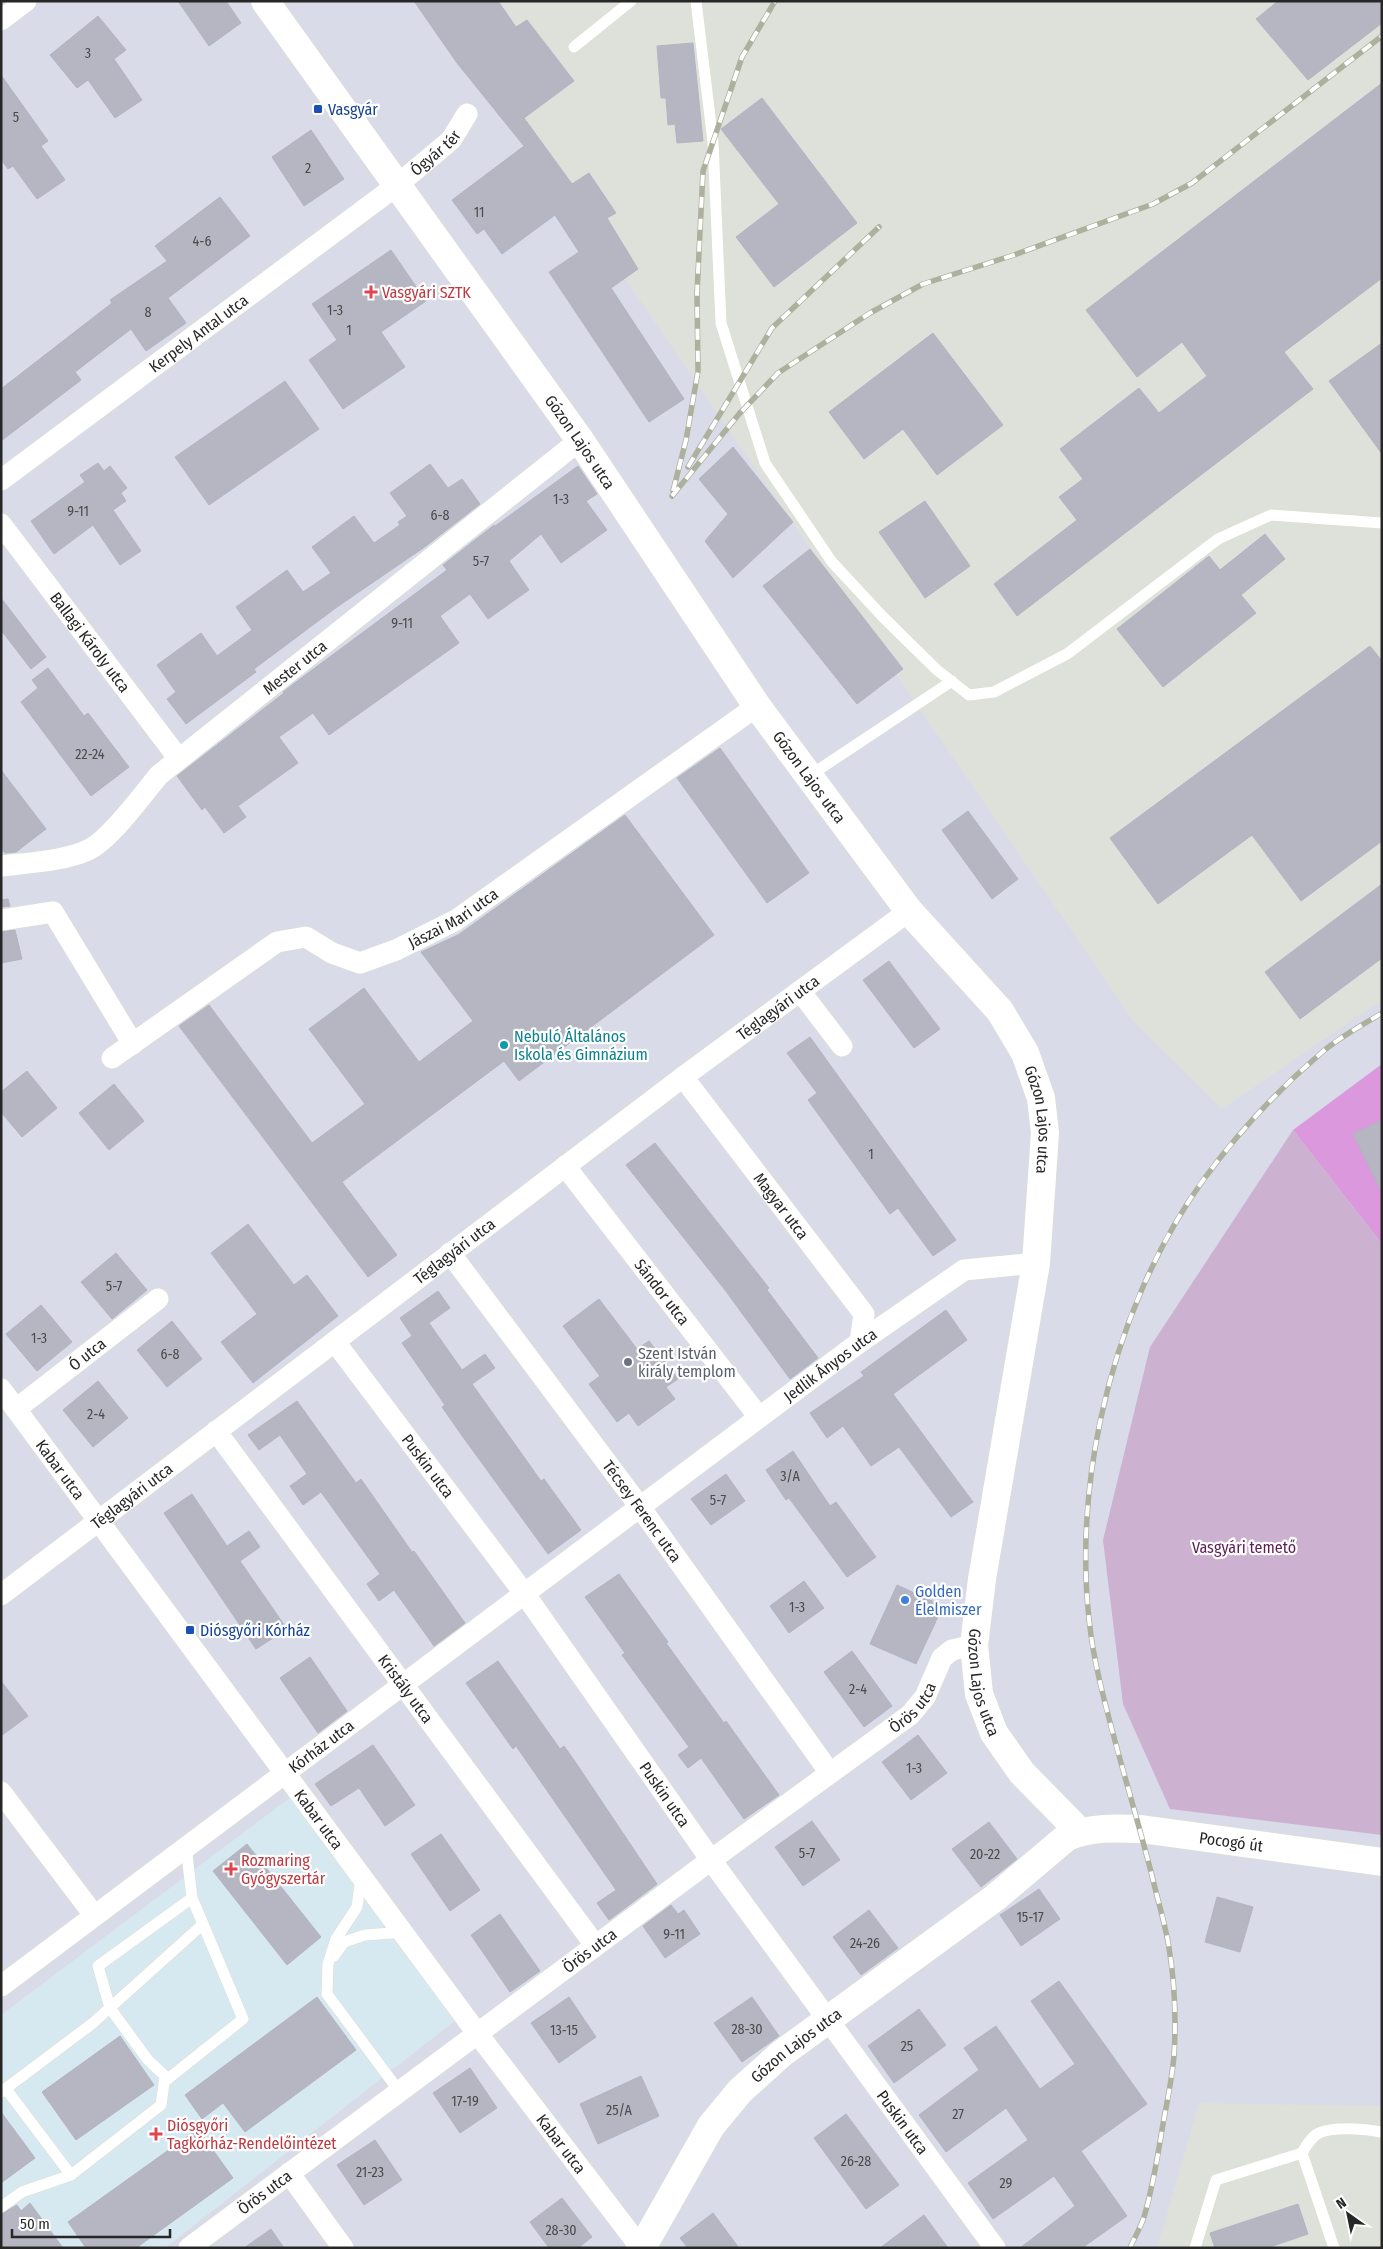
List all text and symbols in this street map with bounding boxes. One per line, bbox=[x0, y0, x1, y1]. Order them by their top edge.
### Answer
house number: 3 bbox=[85, 45, 91, 62]
place label: Vasgyár bbox=[328, 100, 378, 119]
marker: Vasgyár bbox=[312, 103, 324, 115]
house number: 5 bbox=[13, 109, 19, 126]
street label: Ógyár tér bbox=[407, 126, 465, 180]
house number: 2 bbox=[305, 160, 311, 177]
house number: 11 bbox=[474, 204, 484, 221]
house number: 4-6 bbox=[193, 233, 211, 250]
place label: Vasgyári SZTK bbox=[382, 283, 471, 302]
marker: Vasgyári SZTK bbox=[364, 285, 378, 299]
street label: Kerpely Antal utca bbox=[145, 290, 252, 377]
house number: 1-3 bbox=[327, 302, 343, 319]
house number: 8 bbox=[145, 304, 152, 321]
house number: 1 bbox=[346, 322, 352, 339]
street label: Gózon Lajos utca bbox=[541, 391, 619, 493]
house number: 1-3 bbox=[553, 491, 569, 508]
house number: 9-11 bbox=[67, 503, 89, 520]
house number: 6-8 bbox=[430, 507, 450, 524]
house number: 5-7 bbox=[473, 553, 490, 570]
street label: Ballagi Károly utca bbox=[46, 588, 134, 696]
house number: 9-11 bbox=[391, 615, 413, 632]
street label: Mester utca bbox=[259, 636, 331, 699]
street label: Gózon Lajos utca bbox=[769, 727, 850, 827]
house number: 22-24 bbox=[75, 746, 105, 763]
street label: Jászai Mari utca bbox=[405, 884, 502, 952]
street label: Téglagyári utca bbox=[733, 971, 823, 1044]
place label: Nebuló Általános Iskola és Gimnázium bbox=[514, 1027, 648, 1064]
marker: Nebuló Általános Iskola és Gimnázium bbox=[498, 1039, 510, 1051]
street label: Gózon Lajos utca bbox=[1020, 1063, 1054, 1175]
house number: 1 bbox=[868, 1146, 874, 1163]
street label: Magyar utca bbox=[750, 1169, 812, 1243]
street label: Téglagyári utca bbox=[410, 1214, 499, 1288]
street label: Sándor utca bbox=[630, 1255, 693, 1329]
house number: 5-7 bbox=[106, 1278, 123, 1295]
street label: Jedlik Ányos utca bbox=[780, 1324, 881, 1406]
house number: 1-3 bbox=[31, 1330, 47, 1347]
street label: Ó utca bbox=[65, 1334, 110, 1375]
place label: Szent István király templom bbox=[638, 1344, 736, 1381]
house number: 6-8 bbox=[160, 1346, 180, 1363]
marker: Szent István király templom bbox=[622, 1356, 634, 1368]
house number: 2-4 bbox=[87, 1406, 105, 1423]
street label: Puskin utca bbox=[398, 1431, 458, 1502]
street label: Kabar utca bbox=[32, 1436, 88, 1504]
street label: Técsey Ferenc utca bbox=[599, 1457, 685, 1566]
street label: Téglagyári utca bbox=[87, 1459, 177, 1533]
house number: 3/A bbox=[780, 1468, 800, 1485]
house number: 5-7 bbox=[710, 1492, 727, 1509]
park label: Vasgyári temető bbox=[1192, 1538, 1296, 1557]
place label: Golden Élelmiszer bbox=[915, 1582, 982, 1619]
marker: Golden Élelmiszer bbox=[899, 1594, 911, 1606]
house number: 1-3 bbox=[789, 1599, 805, 1616]
place label: Diósgyőri Kórház bbox=[200, 1621, 310, 1640]
marker: Diósgyőri Kórház bbox=[184, 1624, 196, 1636]
street label: Gózon Lajos utca bbox=[964, 1627, 1003, 1739]
street label: Kristály utca bbox=[374, 1651, 437, 1727]
street label: Örös utca bbox=[886, 1679, 940, 1737]
house number: 2-4 bbox=[849, 1681, 867, 1698]
street label: Kórház utca bbox=[285, 1716, 358, 1777]
street label: Puskin utca bbox=[635, 1759, 694, 1831]
house number: 1-3 bbox=[906, 1760, 922, 1777]
street label: Kabar utca bbox=[290, 1786, 347, 1853]
street label: Pocogó út bbox=[1198, 1828, 1265, 1856]
house number: 5-7 bbox=[799, 1845, 816, 1862]
house number: 20-22 bbox=[970, 1846, 1000, 1863]
place label: Rozmaring Gyógyszertár bbox=[241, 1851, 326, 1888]
marker: Rozmaring Gyógyszertár bbox=[225, 1863, 237, 1875]
house number: 15-17 bbox=[1016, 1909, 1044, 1926]
street label: Örös utca bbox=[559, 1924, 621, 1977]
house number: 9-11 bbox=[663, 1926, 685, 1943]
house number: 24-26 bbox=[850, 1935, 880, 1952]
street label: Gózon Lajos utca bbox=[747, 2004, 845, 2087]
house number: 28-30 bbox=[731, 2021, 763, 2038]
house number: 13-15 bbox=[550, 2022, 578, 2039]
house number: 25 bbox=[901, 2038, 913, 2055]
street label: Puskin utca bbox=[873, 2087, 932, 2158]
house number: 17-19 bbox=[451, 2093, 479, 2110]
house number: 25/A bbox=[606, 2102, 633, 2119]
house number: 27 bbox=[952, 2106, 964, 2123]
street label: Kabar utca bbox=[532, 2110, 590, 2178]
place label: Diósgyőri Tagkórház-Rendelőintézet bbox=[167, 2116, 337, 2153]
marker: Diósgyőri Tagkórház-Rendelőintézet bbox=[149, 2127, 163, 2141]
house number: 26-28 bbox=[841, 2153, 871, 2170]
house number: 21-23 bbox=[356, 2164, 384, 2181]
street label: Örös utca bbox=[234, 2166, 295, 2218]
house number: 29 bbox=[1000, 2175, 1013, 2192]
north arrow bbox=[1323, 2189, 1373, 2239]
text: N bbox=[1333, 2194, 1349, 2213]
scale bar bbox=[12, 2206, 170, 2238]
text: 50 m bbox=[20, 2215, 50, 2233]
house number: 28-30 bbox=[545, 2222, 577, 2239]

